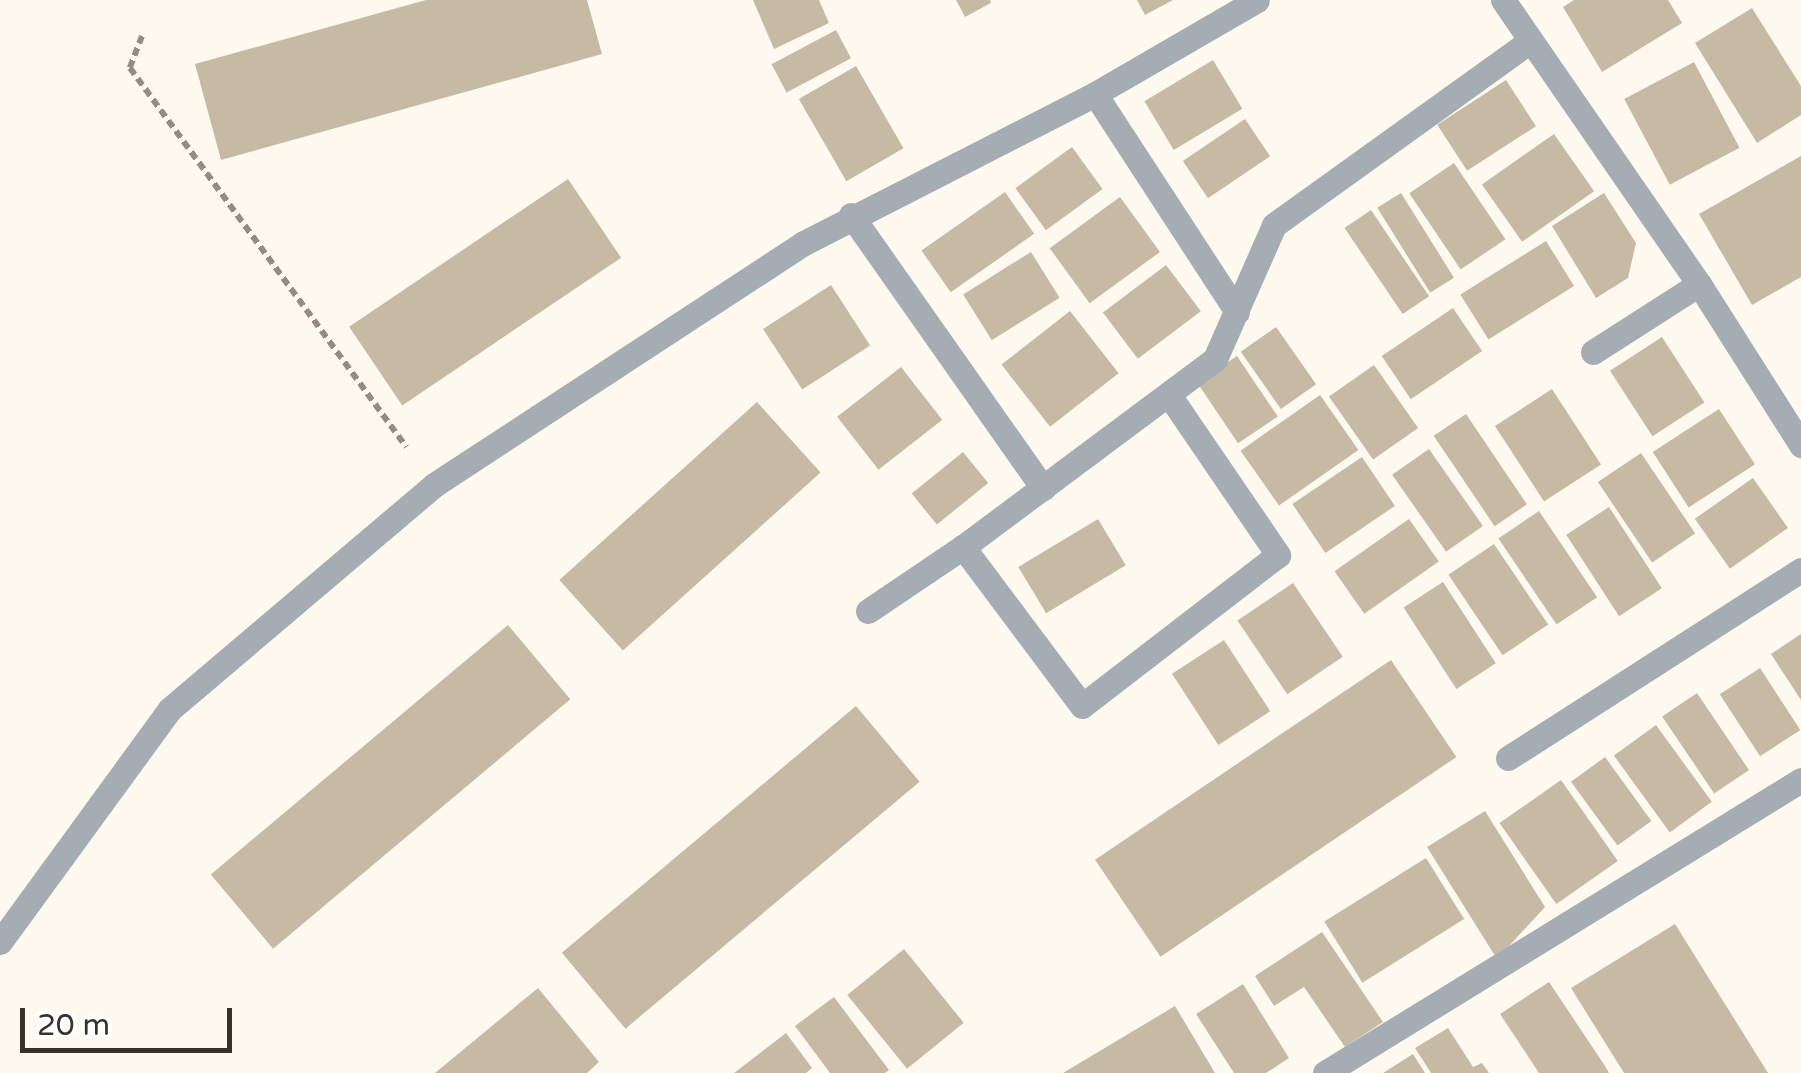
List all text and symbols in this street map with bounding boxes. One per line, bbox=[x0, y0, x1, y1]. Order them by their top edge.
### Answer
scale bar bbox=[25, 988, 238, 1050]
text: 20 m bbox=[37, 1007, 110, 1044]

